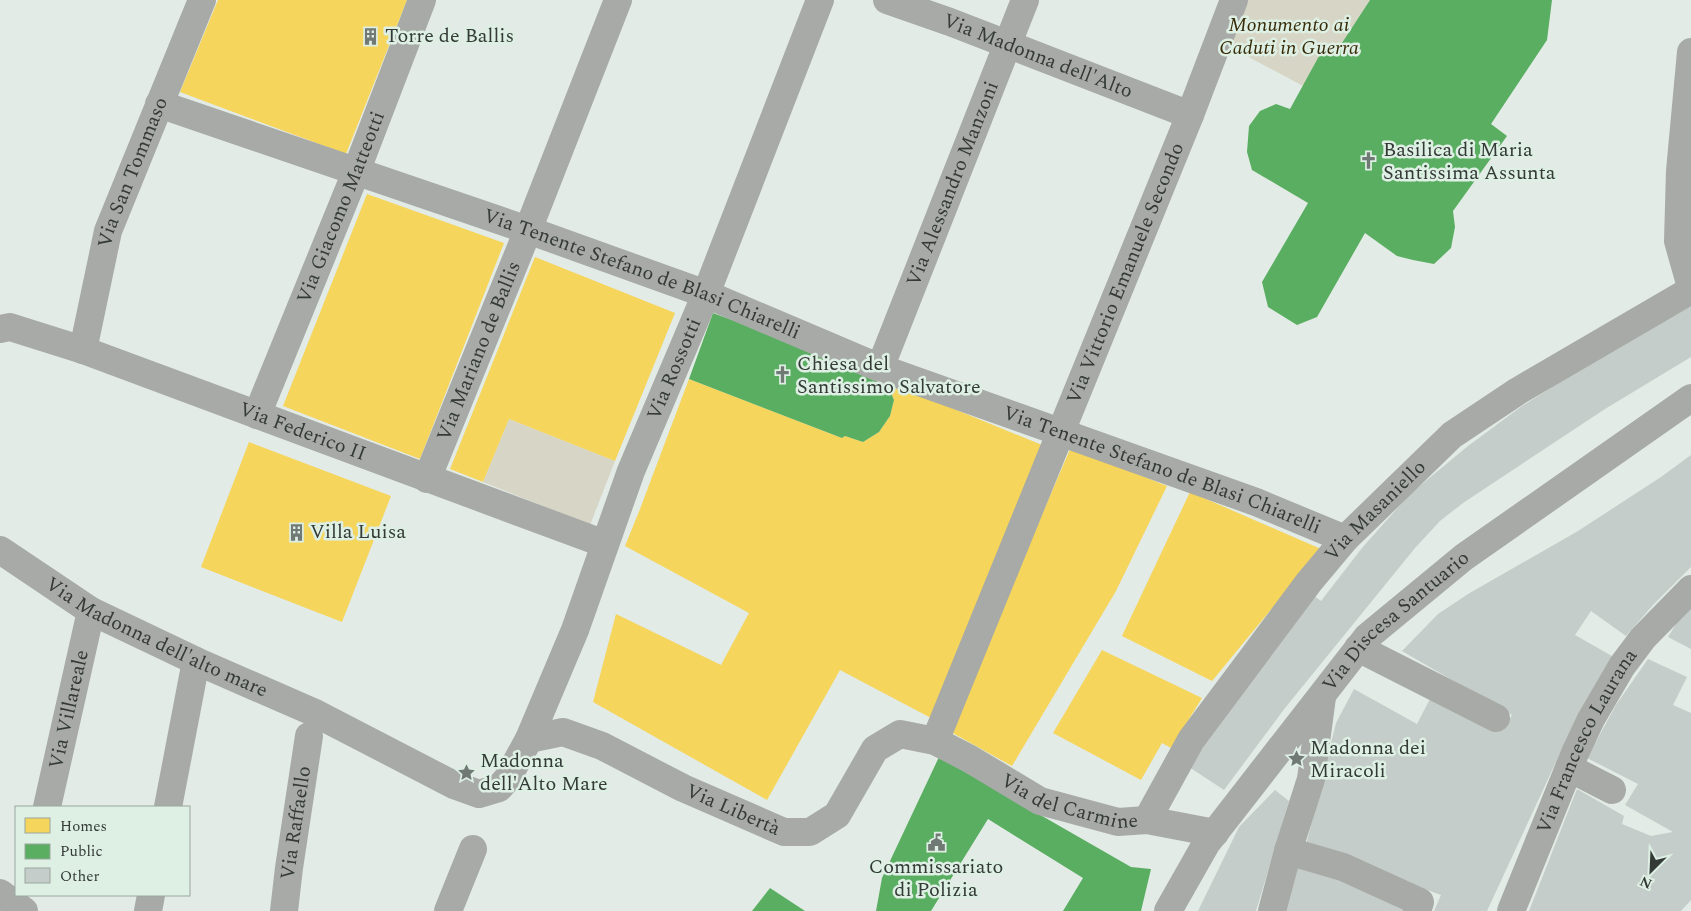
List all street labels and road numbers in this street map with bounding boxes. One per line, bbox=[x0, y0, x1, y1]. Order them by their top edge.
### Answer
street label: Via Madonna dell'Alto bbox=[939, 6, 1137, 106]
street label: Via Alessandro Manzoni bbox=[899, 77, 1007, 291]
street label: Via San Tommaso bbox=[90, 92, 176, 250]
street label: Via Giacomo Matteotti bbox=[289, 107, 393, 308]
street label: Via Vittorio Emanuele Secondo bbox=[1059, 138, 1192, 409]
street label: Via Tenente Stefano de Blasi Chiarelli bbox=[479, 201, 805, 347]
street label: Via Mariano de Ballis bbox=[429, 257, 529, 446]
street label: Via Rossotti bbox=[639, 313, 709, 425]
street label: Via Federico II bbox=[235, 394, 370, 469]
street label: Via Tenente Stefano de Blasi Chiarelli bbox=[999, 398, 1325, 542]
street label: Via Masaniello bbox=[1317, 453, 1433, 568]
street label: Via Discesa Santuario bbox=[1315, 543, 1476, 698]
street label: Via Madonna dell'alto mare bbox=[39, 569, 272, 705]
street label: Via Francesco Laurana bbox=[1529, 642, 1645, 838]
street label: Via Villareale bbox=[41, 647, 97, 772]
street label: Via Raffaello bbox=[273, 764, 319, 881]
street label: Via del Carmine bbox=[995, 766, 1139, 837]
street label: Via Libertà bbox=[681, 776, 785, 844]

